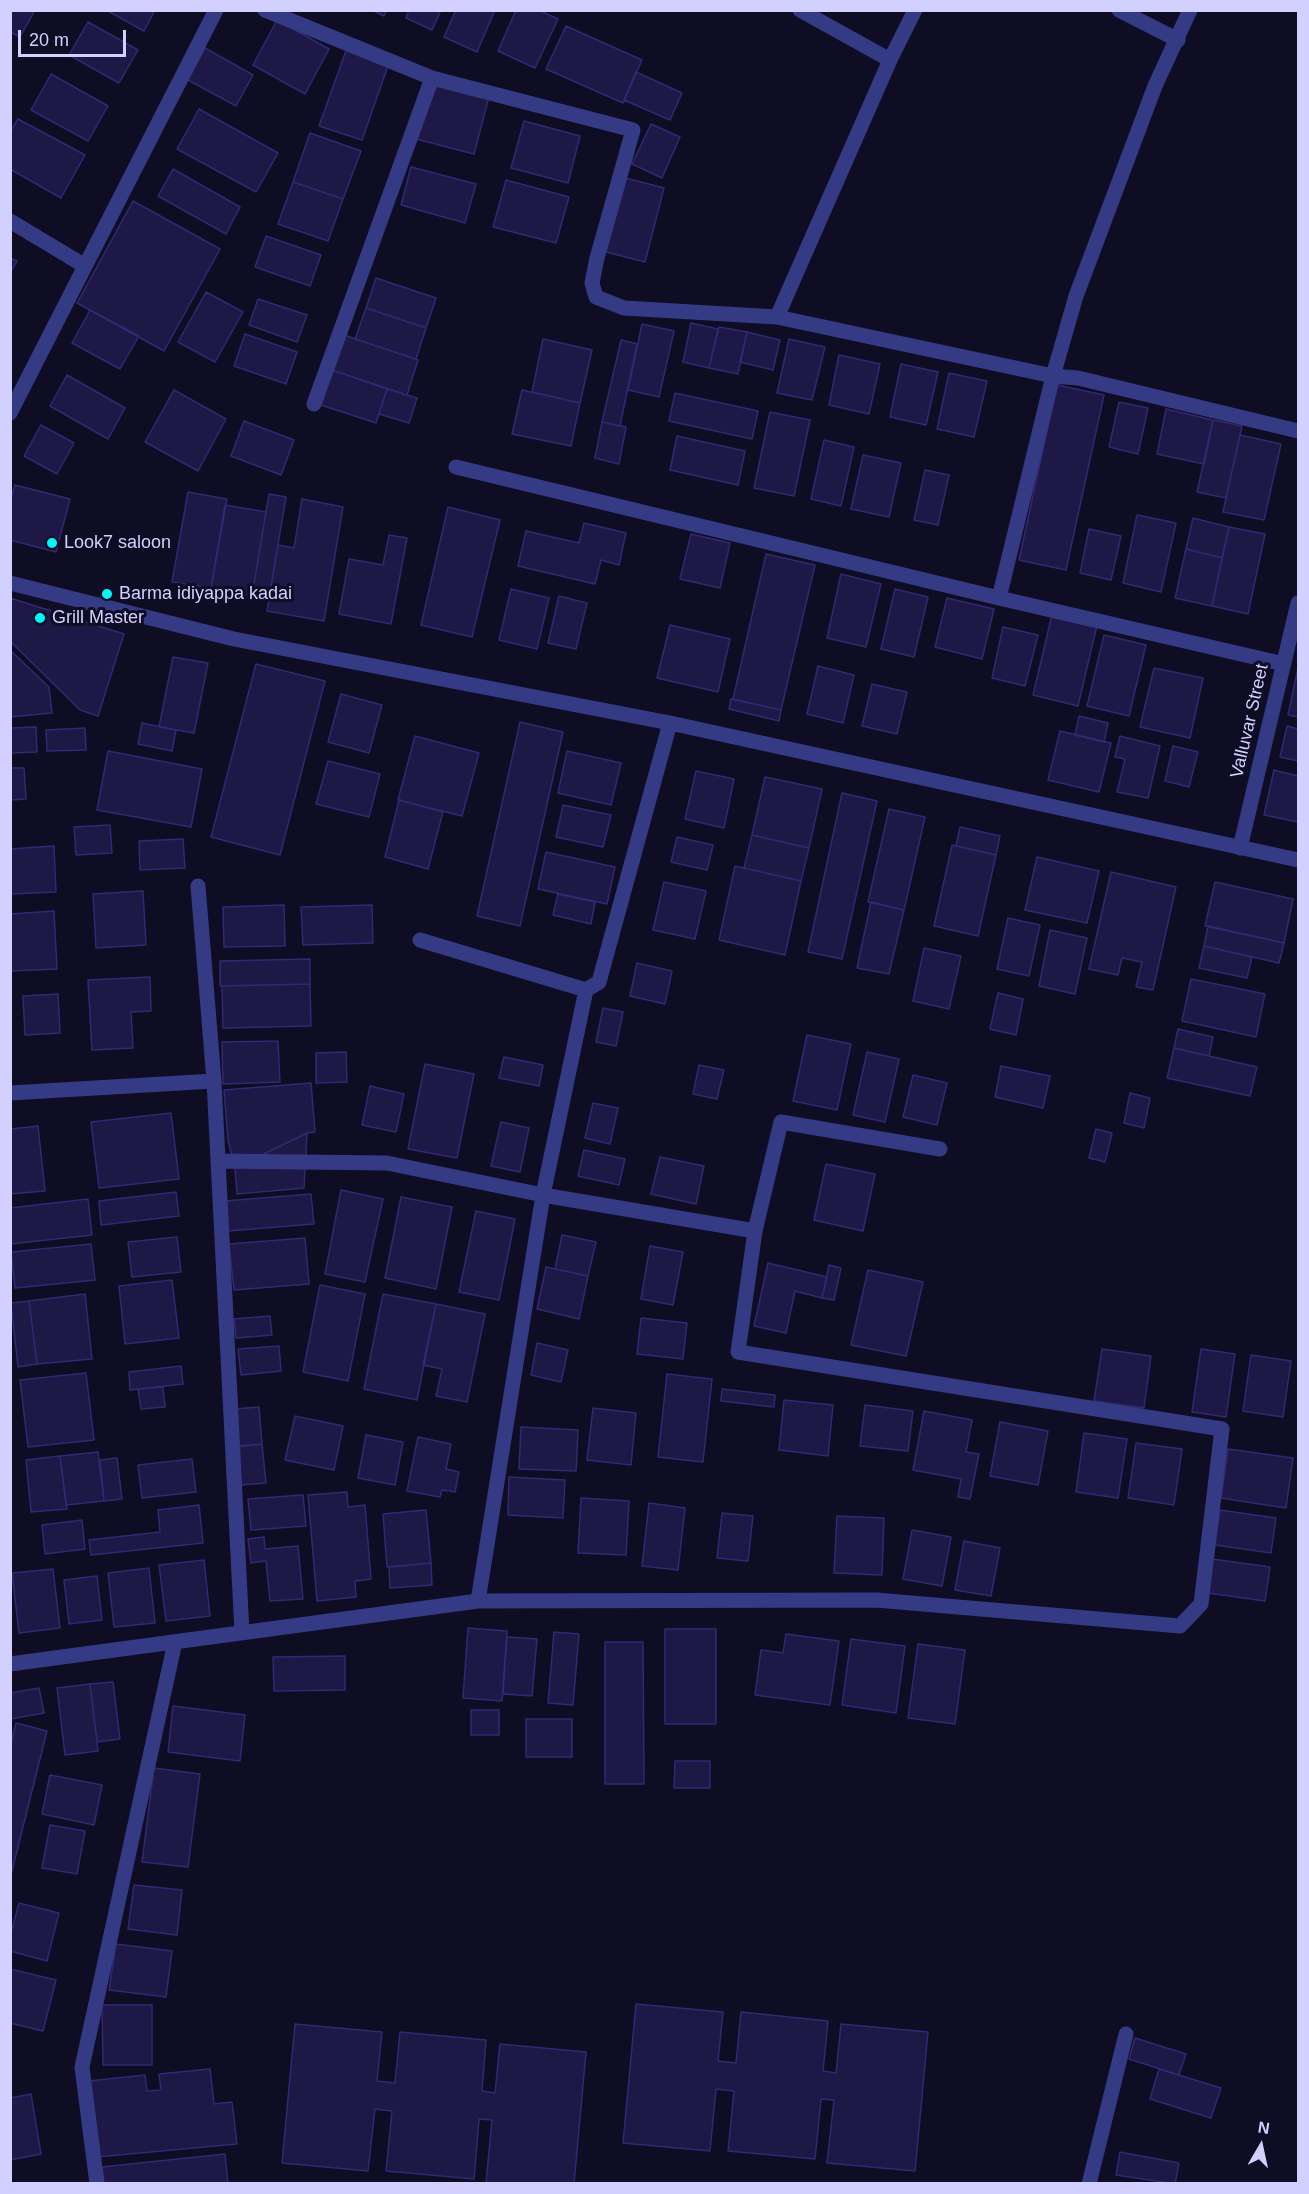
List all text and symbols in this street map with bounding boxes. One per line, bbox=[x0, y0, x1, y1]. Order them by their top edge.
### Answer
scale bar bbox=[21, 18, 129, 56]
text: 20 m bbox=[29, 30, 69, 50]
place label: Look7 saloon bbox=[64, 532, 171, 554]
marker: Look7 saloon bbox=[45, 536, 59, 550]
place label: Barma idiyappa kadai bbox=[119, 583, 292, 605]
marker: Barma idiyappa kadai bbox=[100, 587, 114, 601]
place label: Grill Master bbox=[52, 607, 144, 629]
marker: Grill Master bbox=[33, 611, 47, 625]
street label: Valluvar Street bbox=[1226, 662, 1274, 780]
north arrow bbox=[1231, 2116, 1291, 2176]
text: N bbox=[1257, 2118, 1271, 2137]

